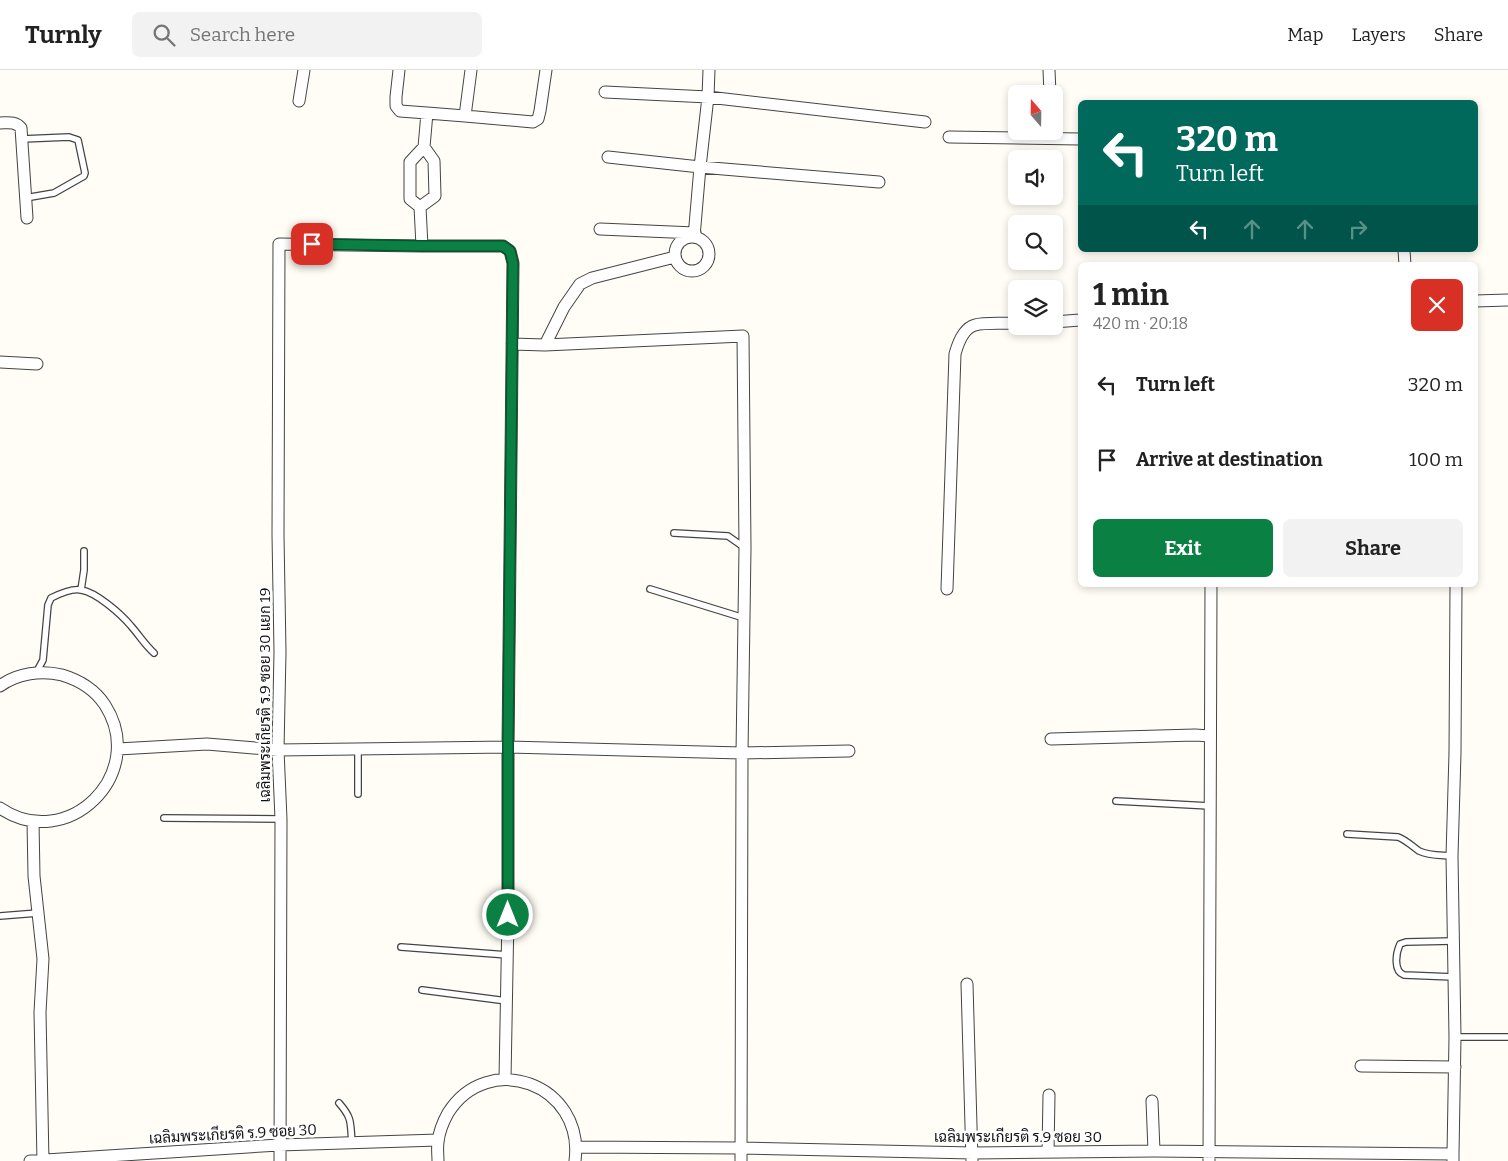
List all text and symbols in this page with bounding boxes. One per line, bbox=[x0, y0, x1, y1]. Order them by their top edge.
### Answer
search box bbox=[132, 12, 482, 57]
text: Turnly bbox=[25, 21, 102, 49]
icon: search bbox=[150, 21, 178, 49]
text: Search here bbox=[190, 23, 295, 46]
text: Map bbox=[1287, 24, 1323, 46]
text: Layers bbox=[1351, 24, 1406, 46]
text: Share bbox=[1434, 24, 1483, 46]
north arrow bbox=[1008, 85, 1062, 140]
map controls bbox=[1008, 85, 1063, 335]
text: 320 m bbox=[1176, 118, 1278, 160]
icon: left bbox=[1093, 120, 1158, 185]
button: sound bbox=[1008, 150, 1063, 205]
text: Turn left bbox=[1176, 160, 1264, 187]
button: search bbox=[1008, 215, 1063, 270]
icon: left bbox=[1185, 215, 1213, 243]
icon: ahead bbox=[1238, 215, 1266, 243]
icon: ahead bbox=[1291, 215, 1319, 243]
icon: right bbox=[1344, 215, 1372, 243]
pin bbox=[291, 223, 333, 265]
icon: arrive bbox=[298, 230, 326, 258]
text: 1 min bbox=[1093, 277, 1169, 313]
button: close bbox=[1411, 279, 1463, 331]
button: layers bbox=[1008, 280, 1063, 335]
text: 420 m · 20:18 bbox=[1093, 314, 1188, 333]
icon: left bbox=[1093, 371, 1121, 399]
text: Turn left bbox=[1136, 373, 1215, 396]
text: 320 m bbox=[1408, 373, 1463, 396]
icon: arrive bbox=[1093, 446, 1121, 474]
text: Arrive at destination bbox=[1136, 448, 1323, 471]
text: 100 m bbox=[1409, 448, 1463, 471]
button: Exit bbox=[1093, 519, 1273, 577]
button: Share bbox=[1283, 519, 1463, 577]
street label: เฉลิมพระเกียรติ ร.9 ซอย 30 แยก 19 bbox=[255, 588, 274, 802]
position arrow bbox=[481, 888, 533, 940]
street label: เฉลิมพระเกียรติ ร.9 ซอย 30 bbox=[149, 1120, 317, 1147]
street label: เฉลิมพระเกียรติ ร.9 ซอย 30 bbox=[934, 1127, 1102, 1146]

